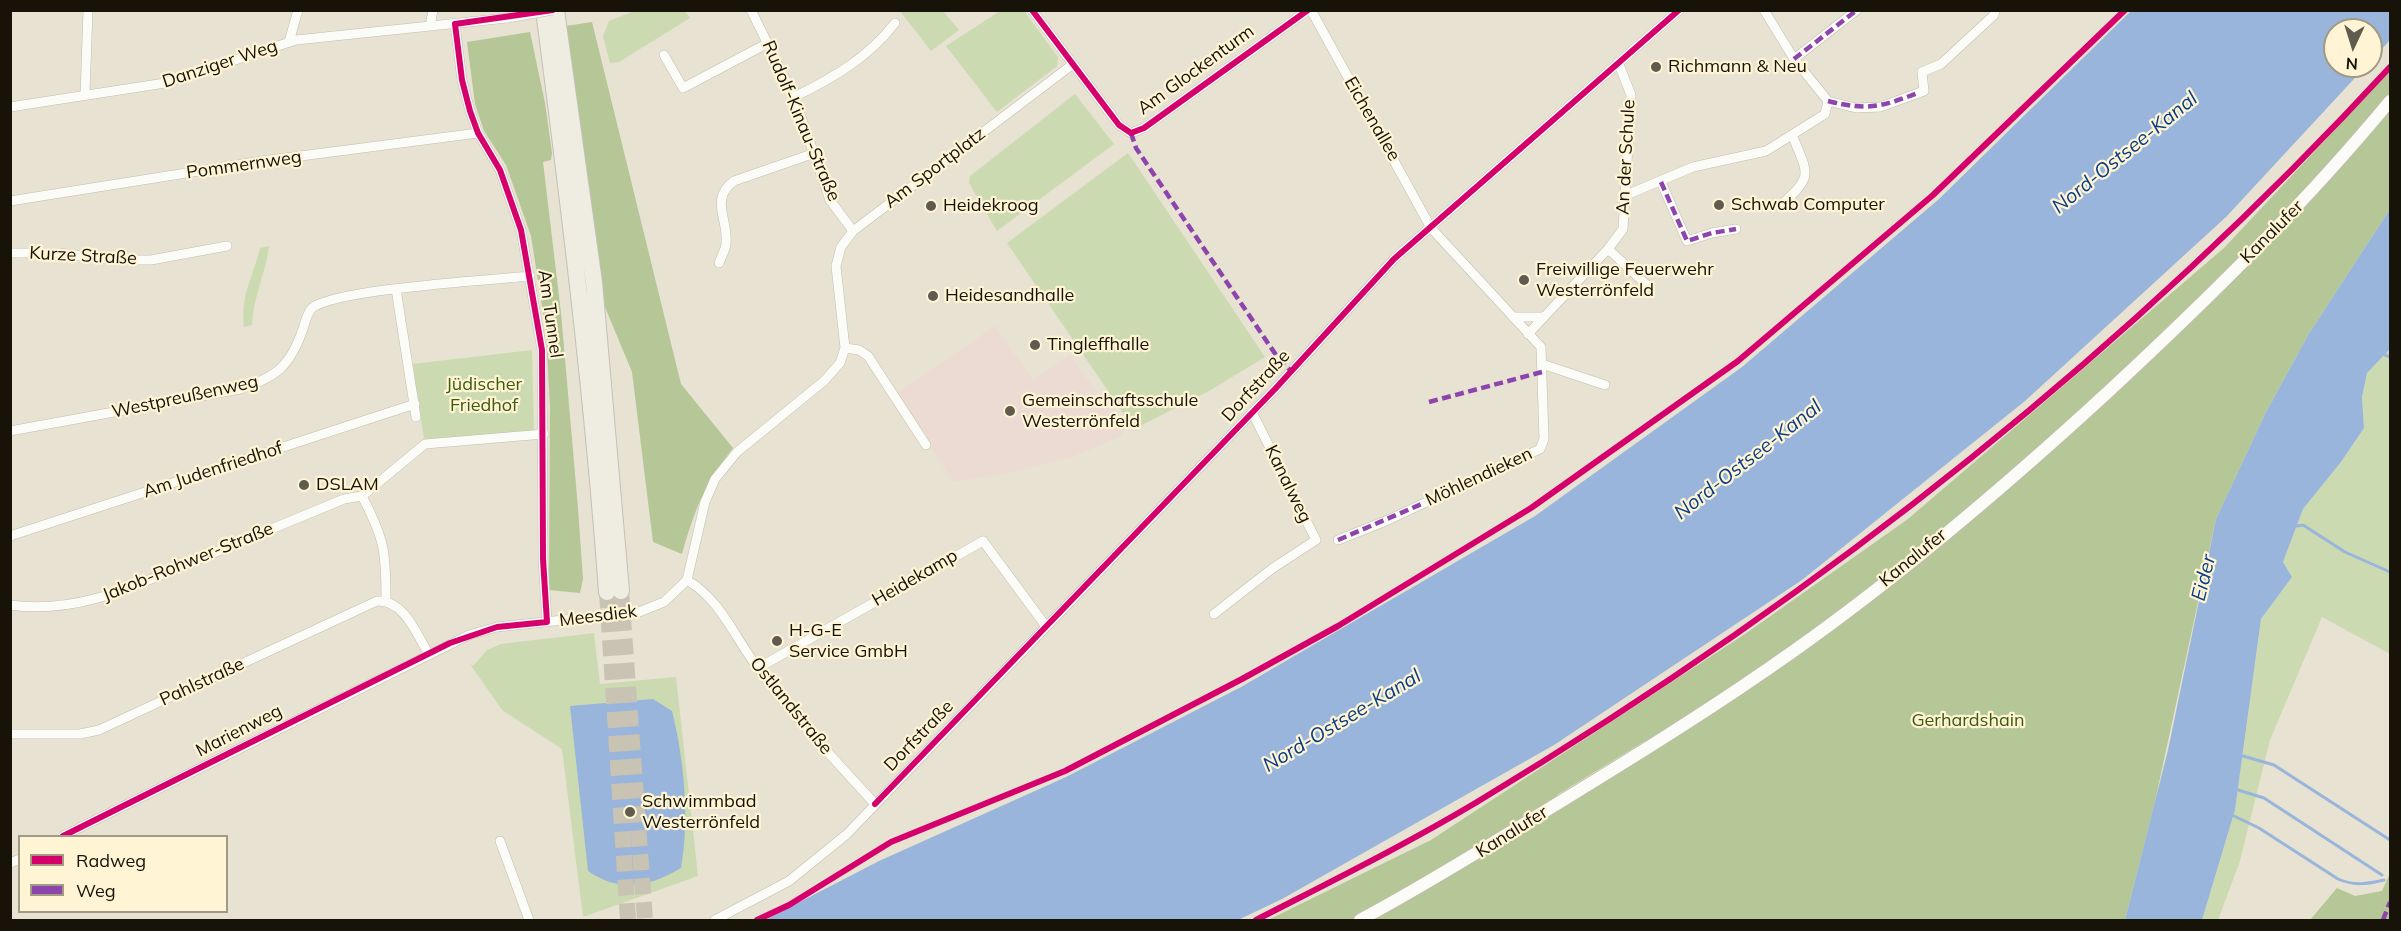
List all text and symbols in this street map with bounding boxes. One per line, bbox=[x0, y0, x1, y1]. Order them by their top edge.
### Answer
north arrow bbox=[2323, 18, 2383, 78]
street label: Am Glockenturm bbox=[1134, 20, 1258, 120]
street label: Danziger Weg bbox=[160, 35, 280, 93]
street label: Rudolf-Kinau-Straße bbox=[757, 37, 845, 205]
text: N bbox=[2345, 54, 2359, 74]
place label: Richmann & Neu bbox=[1668, 56, 1807, 78]
marker: Richmann & Neu bbox=[1649, 60, 1663, 74]
street label: Eichenallee bbox=[1339, 73, 1405, 165]
water label: Nord-Ostsee-Kanal bbox=[2048, 87, 2202, 219]
street label: An der Schule bbox=[1612, 99, 1640, 215]
street label: Am Sportplatz bbox=[880, 123, 990, 213]
street label: Pommernweg bbox=[185, 146, 303, 184]
place label: Schwab Computer bbox=[1731, 194, 1885, 216]
place label: Heidekroog bbox=[943, 195, 1039, 217]
street label: Kanalufer bbox=[2236, 196, 2308, 268]
marker: Schwab Computer bbox=[1712, 198, 1726, 212]
marker: Heidekroog bbox=[924, 199, 938, 213]
street label: Kurze Straße bbox=[29, 242, 137, 270]
place label: Freiwillige Feuerwehr Westerrönfeld bbox=[1536, 259, 1714, 302]
street label: Am Tunnel bbox=[533, 268, 567, 360]
marker: Freiwillige Feuerwehr Westerrönfeld bbox=[1517, 273, 1531, 287]
place label: Heidesandhalle bbox=[945, 285, 1074, 307]
marker: Heidesandhalle bbox=[926, 289, 940, 303]
place label: Tingleffhalle bbox=[1047, 334, 1149, 356]
marker: Tingleffhalle bbox=[1028, 338, 1042, 352]
street label: Dorfstraße bbox=[1217, 346, 1295, 426]
street label: Westpreußenweg bbox=[110, 371, 260, 423]
park label: Jüdischer Friedhof bbox=[446, 374, 522, 416]
place label: Gemeinschaftsschule Westerrönfeld bbox=[1022, 390, 1198, 432]
water label: Nord-Ostsee-Kanal bbox=[1670, 395, 1826, 525]
marker: Gemeinschaftsschule Westerrönfeld bbox=[1003, 404, 1017, 418]
street label: Am Judenfriedhof bbox=[140, 437, 286, 503]
street label: Kanalweg bbox=[1260, 442, 1316, 526]
street label: Möhlendieken bbox=[1422, 443, 1536, 511]
place label: DSLAM bbox=[316, 474, 379, 496]
marker: DSLAM bbox=[297, 478, 311, 492]
street label: Jakob-Rohwer-Straße bbox=[99, 518, 277, 606]
street label: Kanalufer bbox=[1875, 524, 1951, 592]
street label: Heidekamp bbox=[868, 545, 962, 611]
water label: Eider bbox=[2187, 552, 2221, 604]
street label: Meesdiek bbox=[558, 601, 638, 631]
place label: H-G-E Service GmbH bbox=[789, 620, 908, 662]
marker: H-G-E Service GmbH bbox=[770, 634, 784, 648]
street label: Pahlstraße bbox=[156, 653, 248, 711]
street label: Ostlandstraße bbox=[745, 653, 837, 759]
water label: Nord-Ostsee-Kanal bbox=[1259, 664, 1425, 778]
street label: Dorfstraße bbox=[880, 696, 958, 776]
street label: Marienweg bbox=[192, 700, 286, 762]
park label: Gerhardshain bbox=[1911, 710, 2025, 732]
place label: Schwimmbad Westerrönfeld bbox=[642, 791, 760, 834]
street label: Kanalufer bbox=[1472, 802, 1552, 862]
marker: Schwimmbad Westerrönfeld bbox=[623, 805, 637, 819]
legend bbox=[18, 835, 228, 913]
text: Radweg bbox=[76, 849, 146, 872]
text: Weg bbox=[76, 879, 116, 902]

